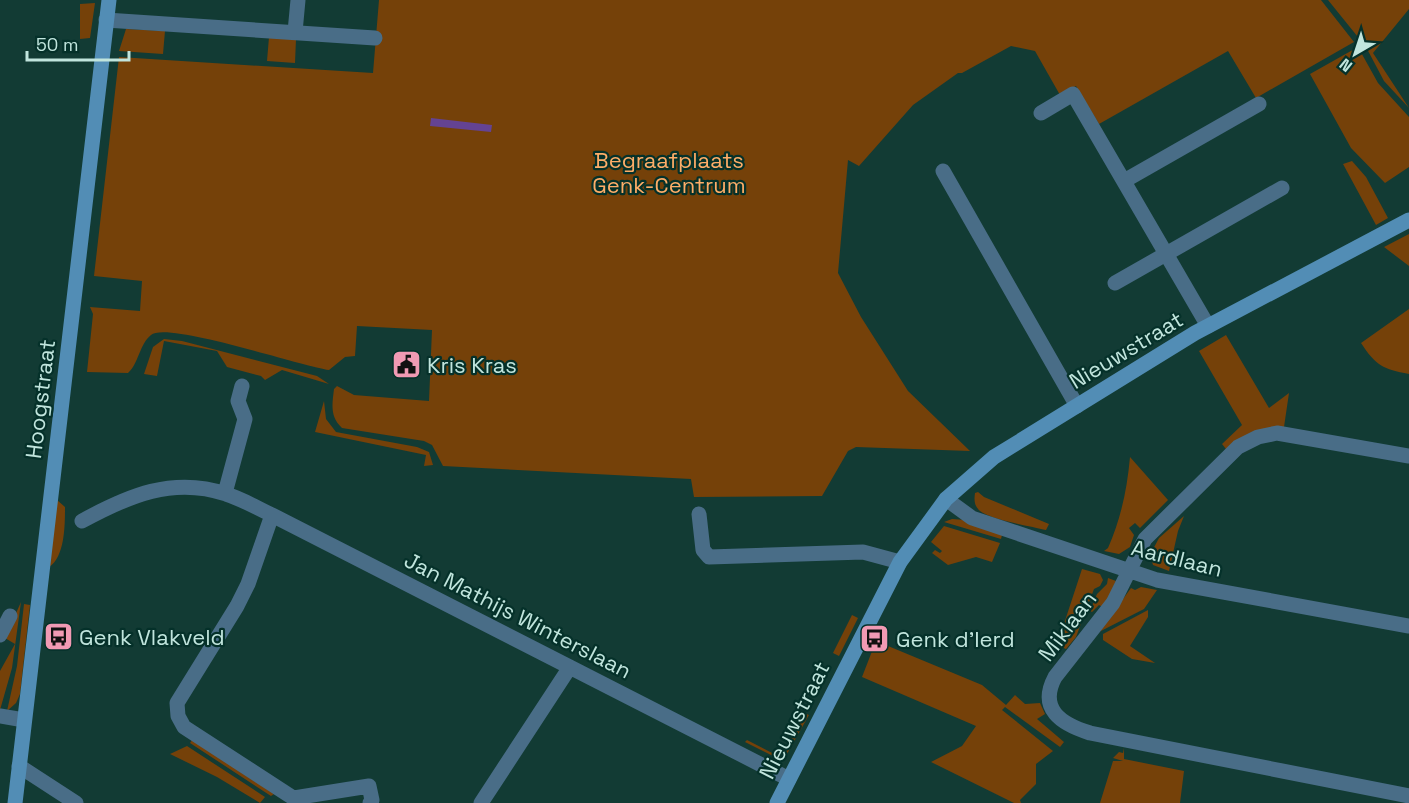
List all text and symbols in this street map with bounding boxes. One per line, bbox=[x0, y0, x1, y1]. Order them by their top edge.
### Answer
scale bar bbox=[27, 24, 129, 62]
north arrow bbox=[1325, 24, 1385, 84]
text: 50 m bbox=[36, 33, 78, 56]
text: N bbox=[1335, 54, 1357, 77]
park label: Begraafplaats Genk-Centrum bbox=[592, 146, 746, 199]
street label: Nieuwstraat bbox=[1064, 305, 1188, 395]
street label: Hoogstraat bbox=[19, 338, 61, 460]
public building icon: Kris Kras bbox=[390, 349, 422, 381]
place label: Kris Kras bbox=[427, 351, 517, 379]
street label: Aardlaan bbox=[1129, 533, 1225, 583]
street label: Jan Mathijs Winterslaan bbox=[400, 546, 636, 684]
street label: Miklaan bbox=[1032, 585, 1102, 667]
bus stop icon: Genk Vlakveld bbox=[42, 621, 74, 653]
place label: Genk Vlakveld bbox=[79, 623, 225, 651]
bus stop icon: Genk d'Ierd bbox=[859, 623, 891, 655]
place label: Genk d'Ierd bbox=[896, 625, 1015, 653]
street label: Nieuwstraat bbox=[752, 657, 836, 783]

